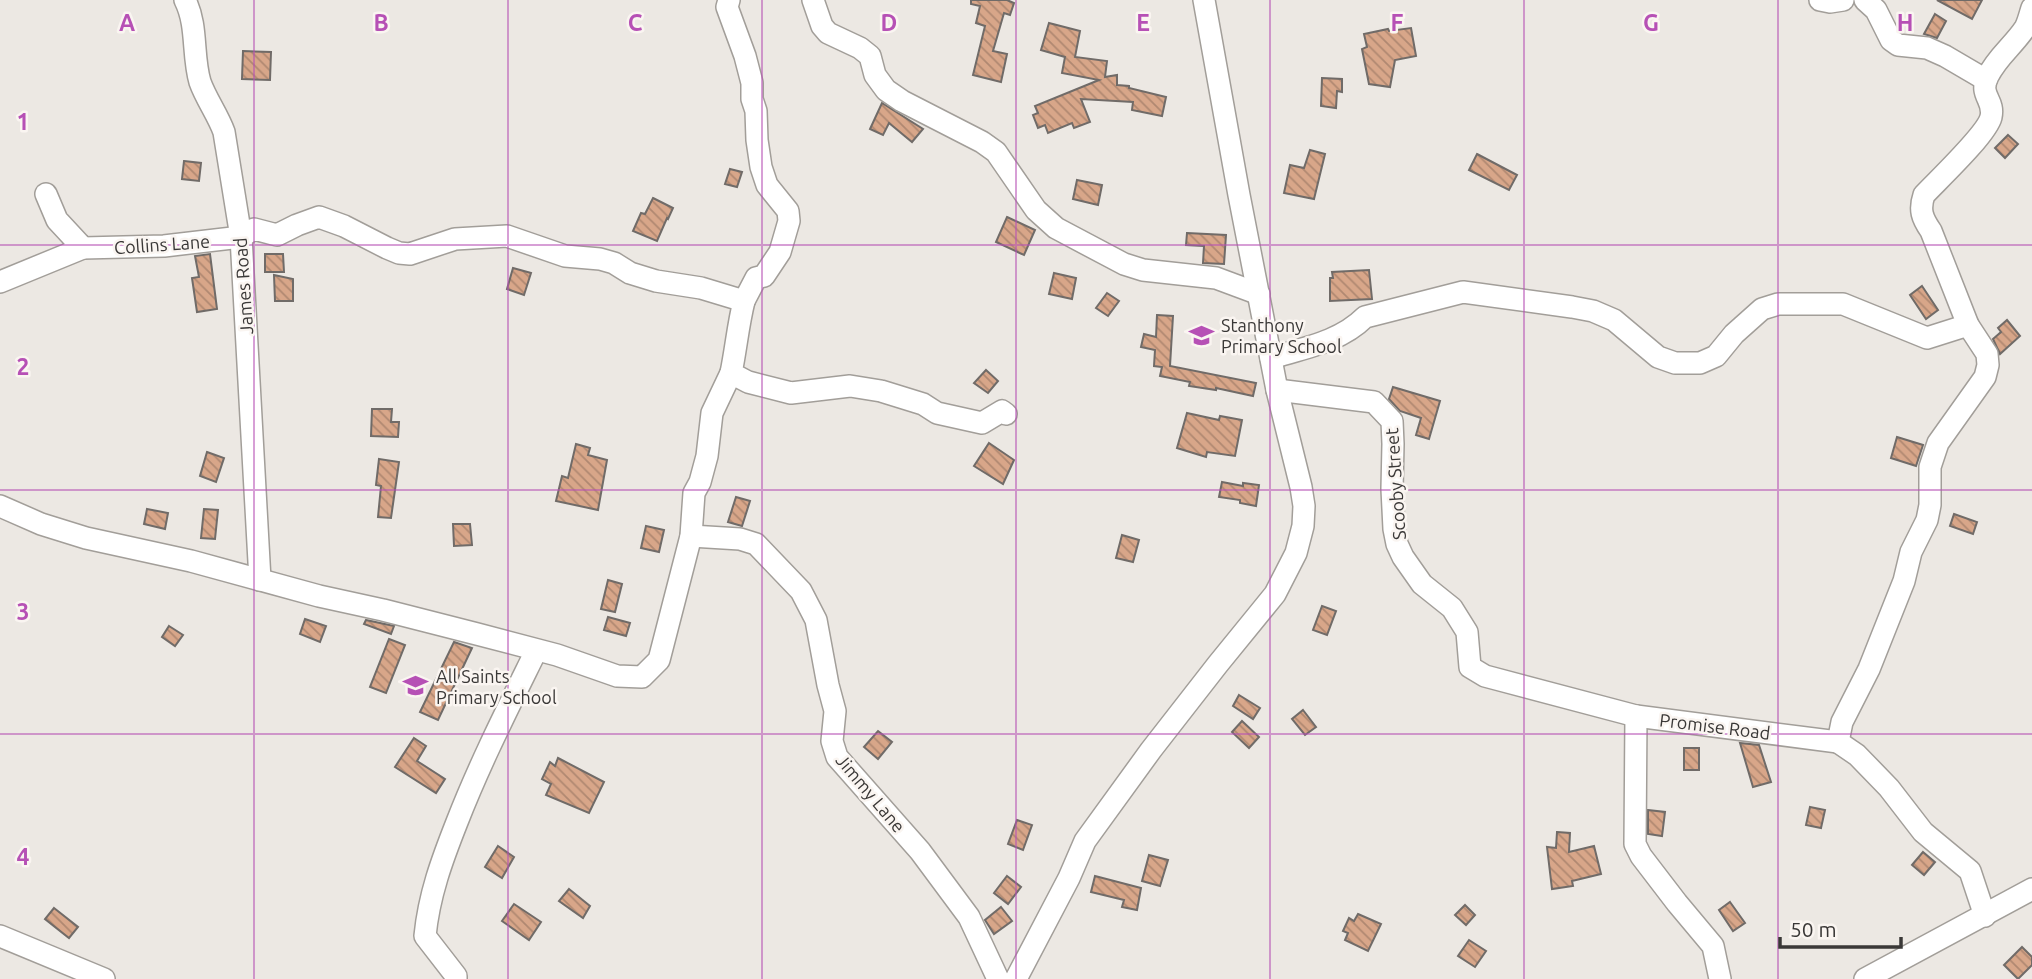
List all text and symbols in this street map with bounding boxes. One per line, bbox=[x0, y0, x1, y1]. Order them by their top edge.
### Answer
text: A bbox=[119, 10, 135, 35]
text: B bbox=[373, 10, 389, 35]
text: C bbox=[628, 10, 643, 35]
text: D bbox=[881, 10, 897, 35]
text: E bbox=[1136, 10, 1150, 35]
text: F bbox=[1391, 10, 1404, 35]
text: G bbox=[1643, 10, 1659, 35]
text: H bbox=[1897, 10, 1913, 35]
text: 1 bbox=[17, 109, 29, 134]
street label: Collins Lane bbox=[113, 231, 211, 257]
street label: James Road bbox=[230, 237, 256, 335]
place label: Stanthony Primary School bbox=[1221, 315, 1342, 356]
school or university icon: Stanthony Primary School bbox=[1187, 321, 1215, 349]
text: 2 bbox=[17, 354, 29, 379]
street label: Scooby Street bbox=[1381, 427, 1409, 541]
text: 3 bbox=[17, 599, 29, 624]
place label: All Saints Primary School bbox=[436, 666, 557, 707]
school or university icon: All Saints Primary School bbox=[402, 672, 430, 700]
street label: Promise Road bbox=[1659, 709, 1771, 743]
street label: Jimmy Lane bbox=[833, 750, 909, 836]
text: 4 bbox=[17, 844, 30, 869]
scale bar bbox=[1780, 906, 1901, 950]
text: 50 m bbox=[1790, 917, 1837, 941]

